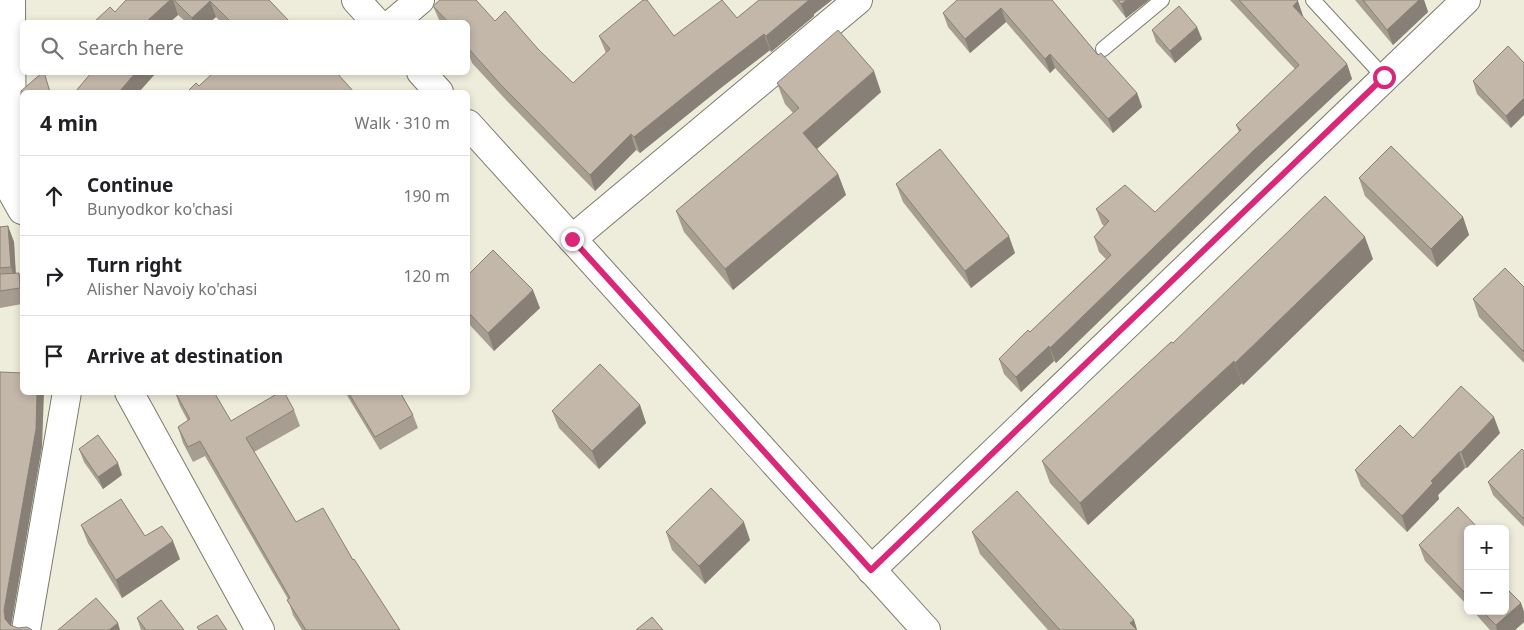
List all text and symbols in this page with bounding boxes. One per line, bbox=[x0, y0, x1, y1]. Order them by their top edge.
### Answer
search box bbox=[20, 20, 470, 75]
icon: search bbox=[38, 34, 66, 62]
text: Search here bbox=[78, 35, 184, 61]
route start bbox=[1373, 66, 1396, 89]
text: 4 min bbox=[40, 109, 98, 137]
text: Walk · 310 m bbox=[355, 112, 450, 134]
text: Continue bbox=[87, 172, 173, 198]
icon: ahead bbox=[40, 182, 68, 210]
text: 190 m bbox=[403, 185, 450, 207]
text: Bunyodkor ko'chasi bbox=[87, 198, 233, 220]
route end bbox=[561, 228, 584, 251]
text: Turn right bbox=[87, 252, 182, 278]
icon: right bbox=[40, 262, 68, 290]
text: 120 m bbox=[403, 265, 450, 287]
text: Alisher Navoiy ko'chasi bbox=[87, 278, 257, 300]
icon: arrive bbox=[40, 342, 68, 370]
text: Arrive at destination bbox=[87, 343, 283, 369]
map controls bbox=[1464, 525, 1509, 615]
button: + bbox=[1464, 525, 1509, 570]
button: − bbox=[1464, 570, 1509, 615]

